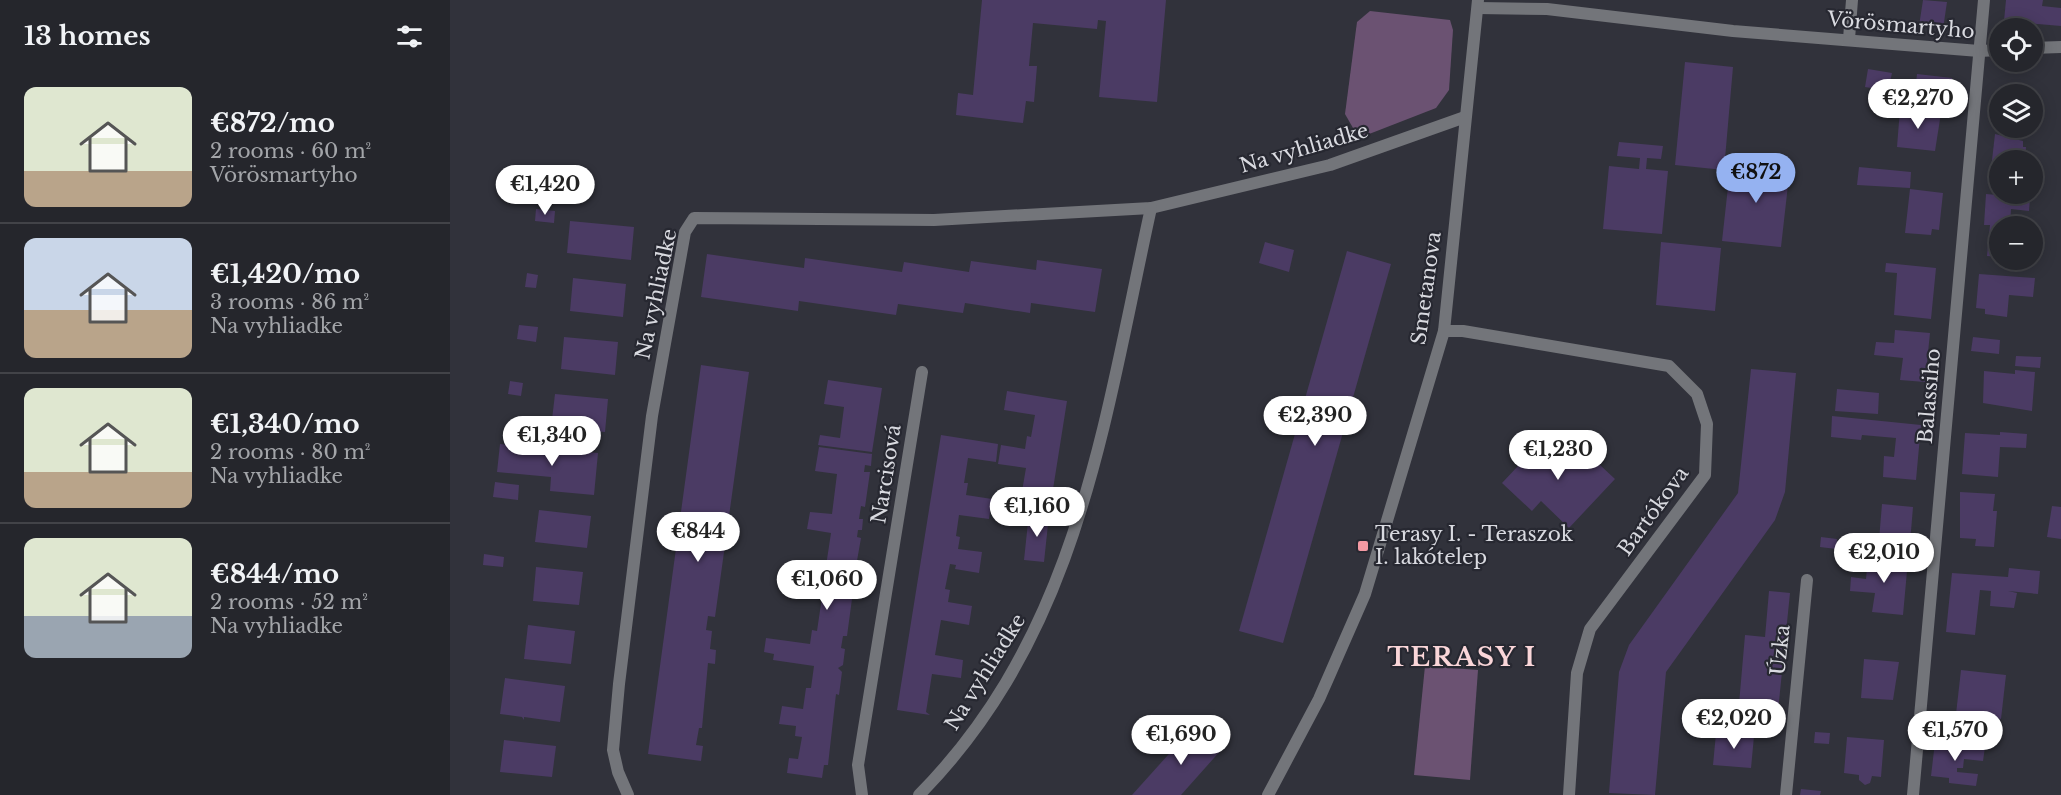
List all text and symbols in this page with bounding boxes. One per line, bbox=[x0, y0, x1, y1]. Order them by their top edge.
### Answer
street label: Vörösmartyho bbox=[1825, 7, 1976, 43]
map controls bbox=[1989, 18, 2043, 270]
button: locate bbox=[1989, 18, 2043, 72]
text: 13 homes bbox=[24, 20, 151, 52]
icon: filters bbox=[393, 20, 426, 53]
pin: €2,270 bbox=[1869, 79, 1967, 130]
button: layers bbox=[1989, 84, 2043, 138]
text: €2,270 bbox=[1882, 86, 1954, 110]
text: €872/mo bbox=[210, 107, 335, 139]
icon: home bbox=[72, 111, 144, 183]
street label: Na vyhliadke bbox=[1237, 118, 1371, 178]
text: 2 rooms · 60 m² bbox=[210, 139, 371, 163]
button: + bbox=[1989, 150, 2043, 204]
pin: €872 bbox=[1720, 153, 1792, 204]
text: €872 bbox=[1730, 160, 1782, 184]
text: Vörösmartyho bbox=[210, 163, 358, 187]
pin: €1,420 bbox=[496, 165, 594, 216]
text: €1,420 bbox=[510, 172, 580, 196]
button: − bbox=[1989, 216, 2043, 270]
street label: Na vyhliadke bbox=[630, 227, 682, 361]
street label: Smetanova bbox=[1406, 229, 1446, 346]
text: €1,420/mo bbox=[210, 258, 360, 290]
icon: home bbox=[72, 262, 144, 334]
text: 3 rooms · 86 m² bbox=[210, 290, 369, 314]
text: Na vyhliadke bbox=[210, 314, 343, 338]
street label: Balassiho bbox=[1913, 347, 1945, 445]
pin: €2,390 bbox=[1266, 396, 1364, 447]
text: €2,390 bbox=[1278, 403, 1352, 427]
text: €1,340/mo bbox=[210, 408, 360, 440]
icon: home bbox=[72, 412, 144, 484]
pin: €1,340 bbox=[503, 416, 601, 467]
street label: Narcisová bbox=[866, 422, 906, 525]
text: €1,340 bbox=[517, 423, 587, 447]
pin: €1,230 bbox=[1509, 430, 1607, 481]
text: €1,230 bbox=[1523, 437, 1593, 461]
text: 2 rooms · 80 m² bbox=[210, 440, 371, 464]
street label: Bartókova bbox=[1613, 461, 1694, 560]
text: Na vyhliadke bbox=[210, 464, 343, 488]
pin: €1,160 bbox=[988, 487, 1086, 538]
text: €1,160 bbox=[1004, 494, 1070, 518]
pin: €844 bbox=[662, 512, 734, 563]
text: €844 bbox=[671, 519, 725, 543]
place label: Terasy I. - Teraszok I. lakótelep bbox=[1375, 522, 1574, 569]
pin: €2,010 bbox=[1835, 533, 1933, 584]
marker: Terasy I. - Teraszok I. lakótelep bbox=[1356, 539, 1370, 553]
text: €2,010 bbox=[1848, 540, 1920, 564]
text: €844/mo bbox=[210, 558, 339, 590]
pin: €1,060 bbox=[778, 560, 876, 611]
icon: home bbox=[72, 562, 144, 634]
text: €1,060 bbox=[791, 567, 863, 591]
text: 2 rooms · 52 m² bbox=[210, 590, 368, 614]
street label: Na vyhliadke bbox=[940, 609, 1030, 735]
text: Na vyhliadke bbox=[210, 614, 343, 638]
street label: Úzka bbox=[1764, 622, 1795, 677]
district label: TERASY I bbox=[1387, 641, 1537, 673]
pin: €2,020 bbox=[1685, 699, 1783, 750]
text: €2,020 bbox=[1696, 706, 1772, 730]
pin: €1,570 bbox=[1906, 711, 2004, 762]
pin: €1,690 bbox=[1132, 715, 1230, 766]
text: €1,570 bbox=[1922, 718, 1988, 742]
text: €1,690 bbox=[1146, 722, 1217, 746]

